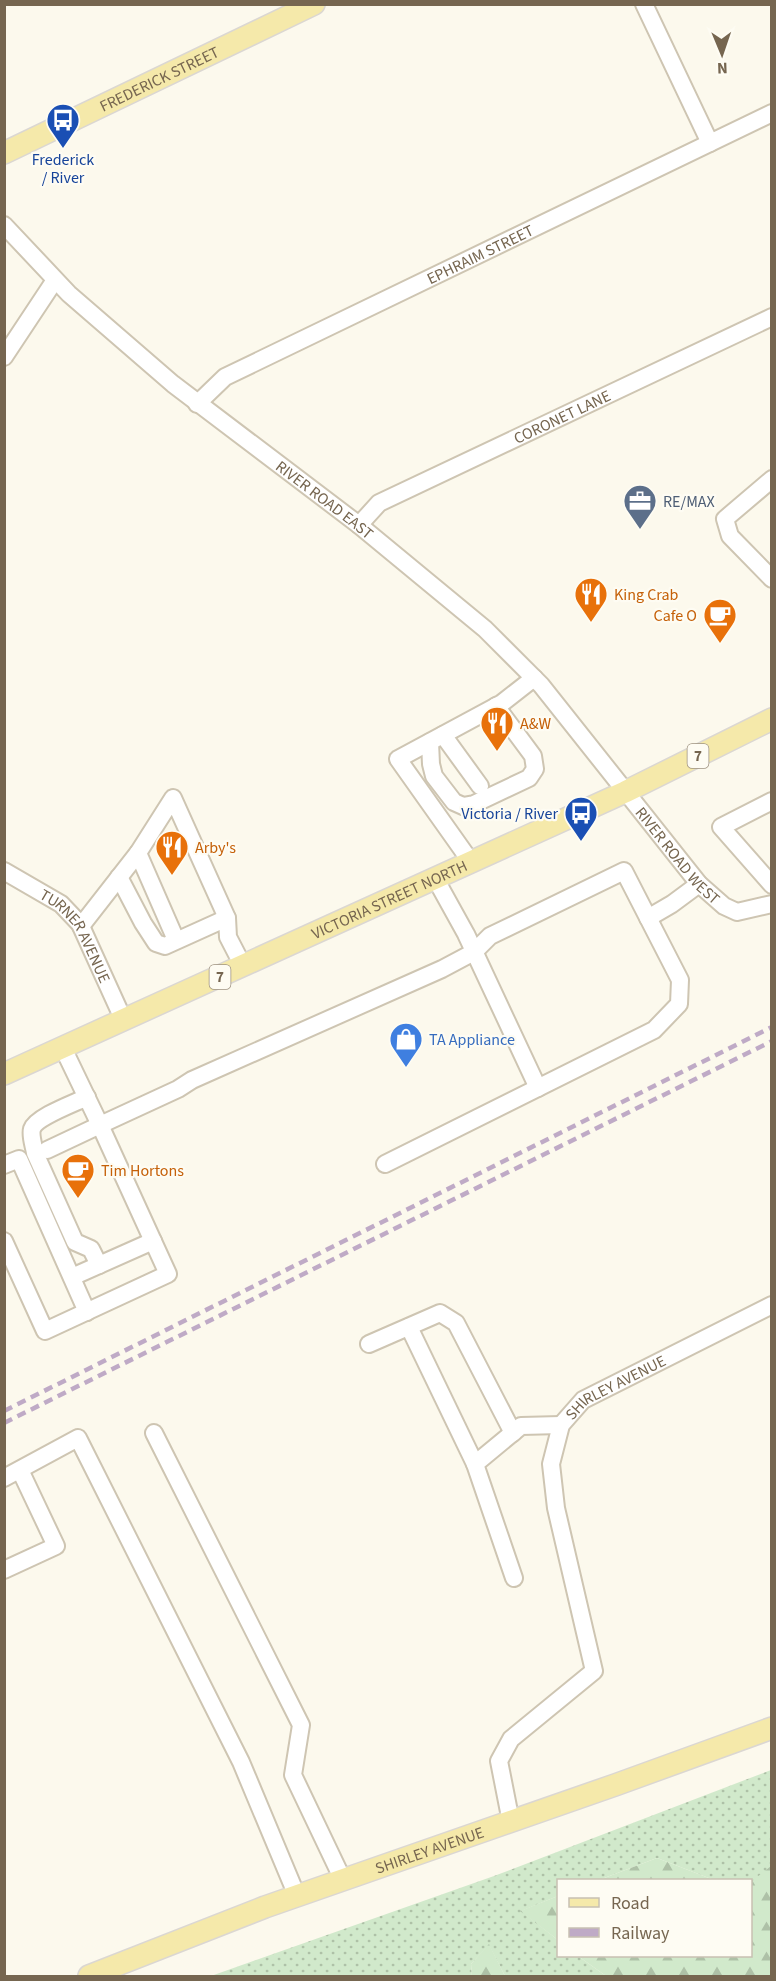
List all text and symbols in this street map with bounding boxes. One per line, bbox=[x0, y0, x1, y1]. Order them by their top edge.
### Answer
north arrow bbox=[692, 24, 752, 84]
street label: FREDERICK STREET bbox=[96, 41, 223, 117]
text: N bbox=[717, 57, 728, 79]
bus stop icon: Frederick / River bbox=[45, 102, 81, 149]
place label: Frederick / River bbox=[32, 149, 94, 189]
street label: EPHRAIM STREET bbox=[423, 220, 538, 290]
street label: CORONET LANE bbox=[510, 385, 614, 450]
street label: RIVER ROAD EAST bbox=[271, 456, 378, 545]
office icon: RE/MAX bbox=[622, 483, 658, 530]
place label: RE/MAX bbox=[663, 491, 715, 513]
restaurant icon: King Crab bbox=[573, 576, 609, 623]
place label: King Crab bbox=[614, 584, 679, 606]
cafe icon: Cafe O bbox=[702, 597, 738, 644]
place label: Cafe O bbox=[654, 605, 697, 627]
restaurant icon: A&W bbox=[479, 705, 515, 752]
place label: A&W bbox=[520, 713, 551, 735]
road number: 7 bbox=[688, 744, 708, 768]
bus stop icon: Victoria / River bbox=[563, 795, 599, 842]
street label: RIVER ROAD WEST bbox=[630, 802, 725, 910]
place label: Victoria / River bbox=[461, 803, 558, 825]
restaurant icon: Arby's bbox=[154, 829, 190, 876]
place label: Arby's bbox=[195, 837, 236, 859]
street label: VICTORIA STREET NORTH bbox=[308, 855, 471, 945]
street label: TURNER AVENUE bbox=[35, 884, 115, 987]
road number: 7 bbox=[210, 965, 230, 989]
shop icon: TA Appliance bbox=[388, 1021, 424, 1068]
place label: TA Appliance bbox=[429, 1029, 515, 1051]
cafe icon: Tim Hortons bbox=[60, 1152, 96, 1199]
place label: Tim Hortons bbox=[101, 1160, 184, 1182]
street label: SHIRLEY AVENUE bbox=[561, 1350, 670, 1425]
street label: SHIRLEY AVENUE bbox=[372, 1822, 487, 1880]
legend bbox=[557, 1879, 752, 1957]
text: Road bbox=[611, 1891, 650, 1916]
text: Railway bbox=[611, 1921, 670, 1946]

